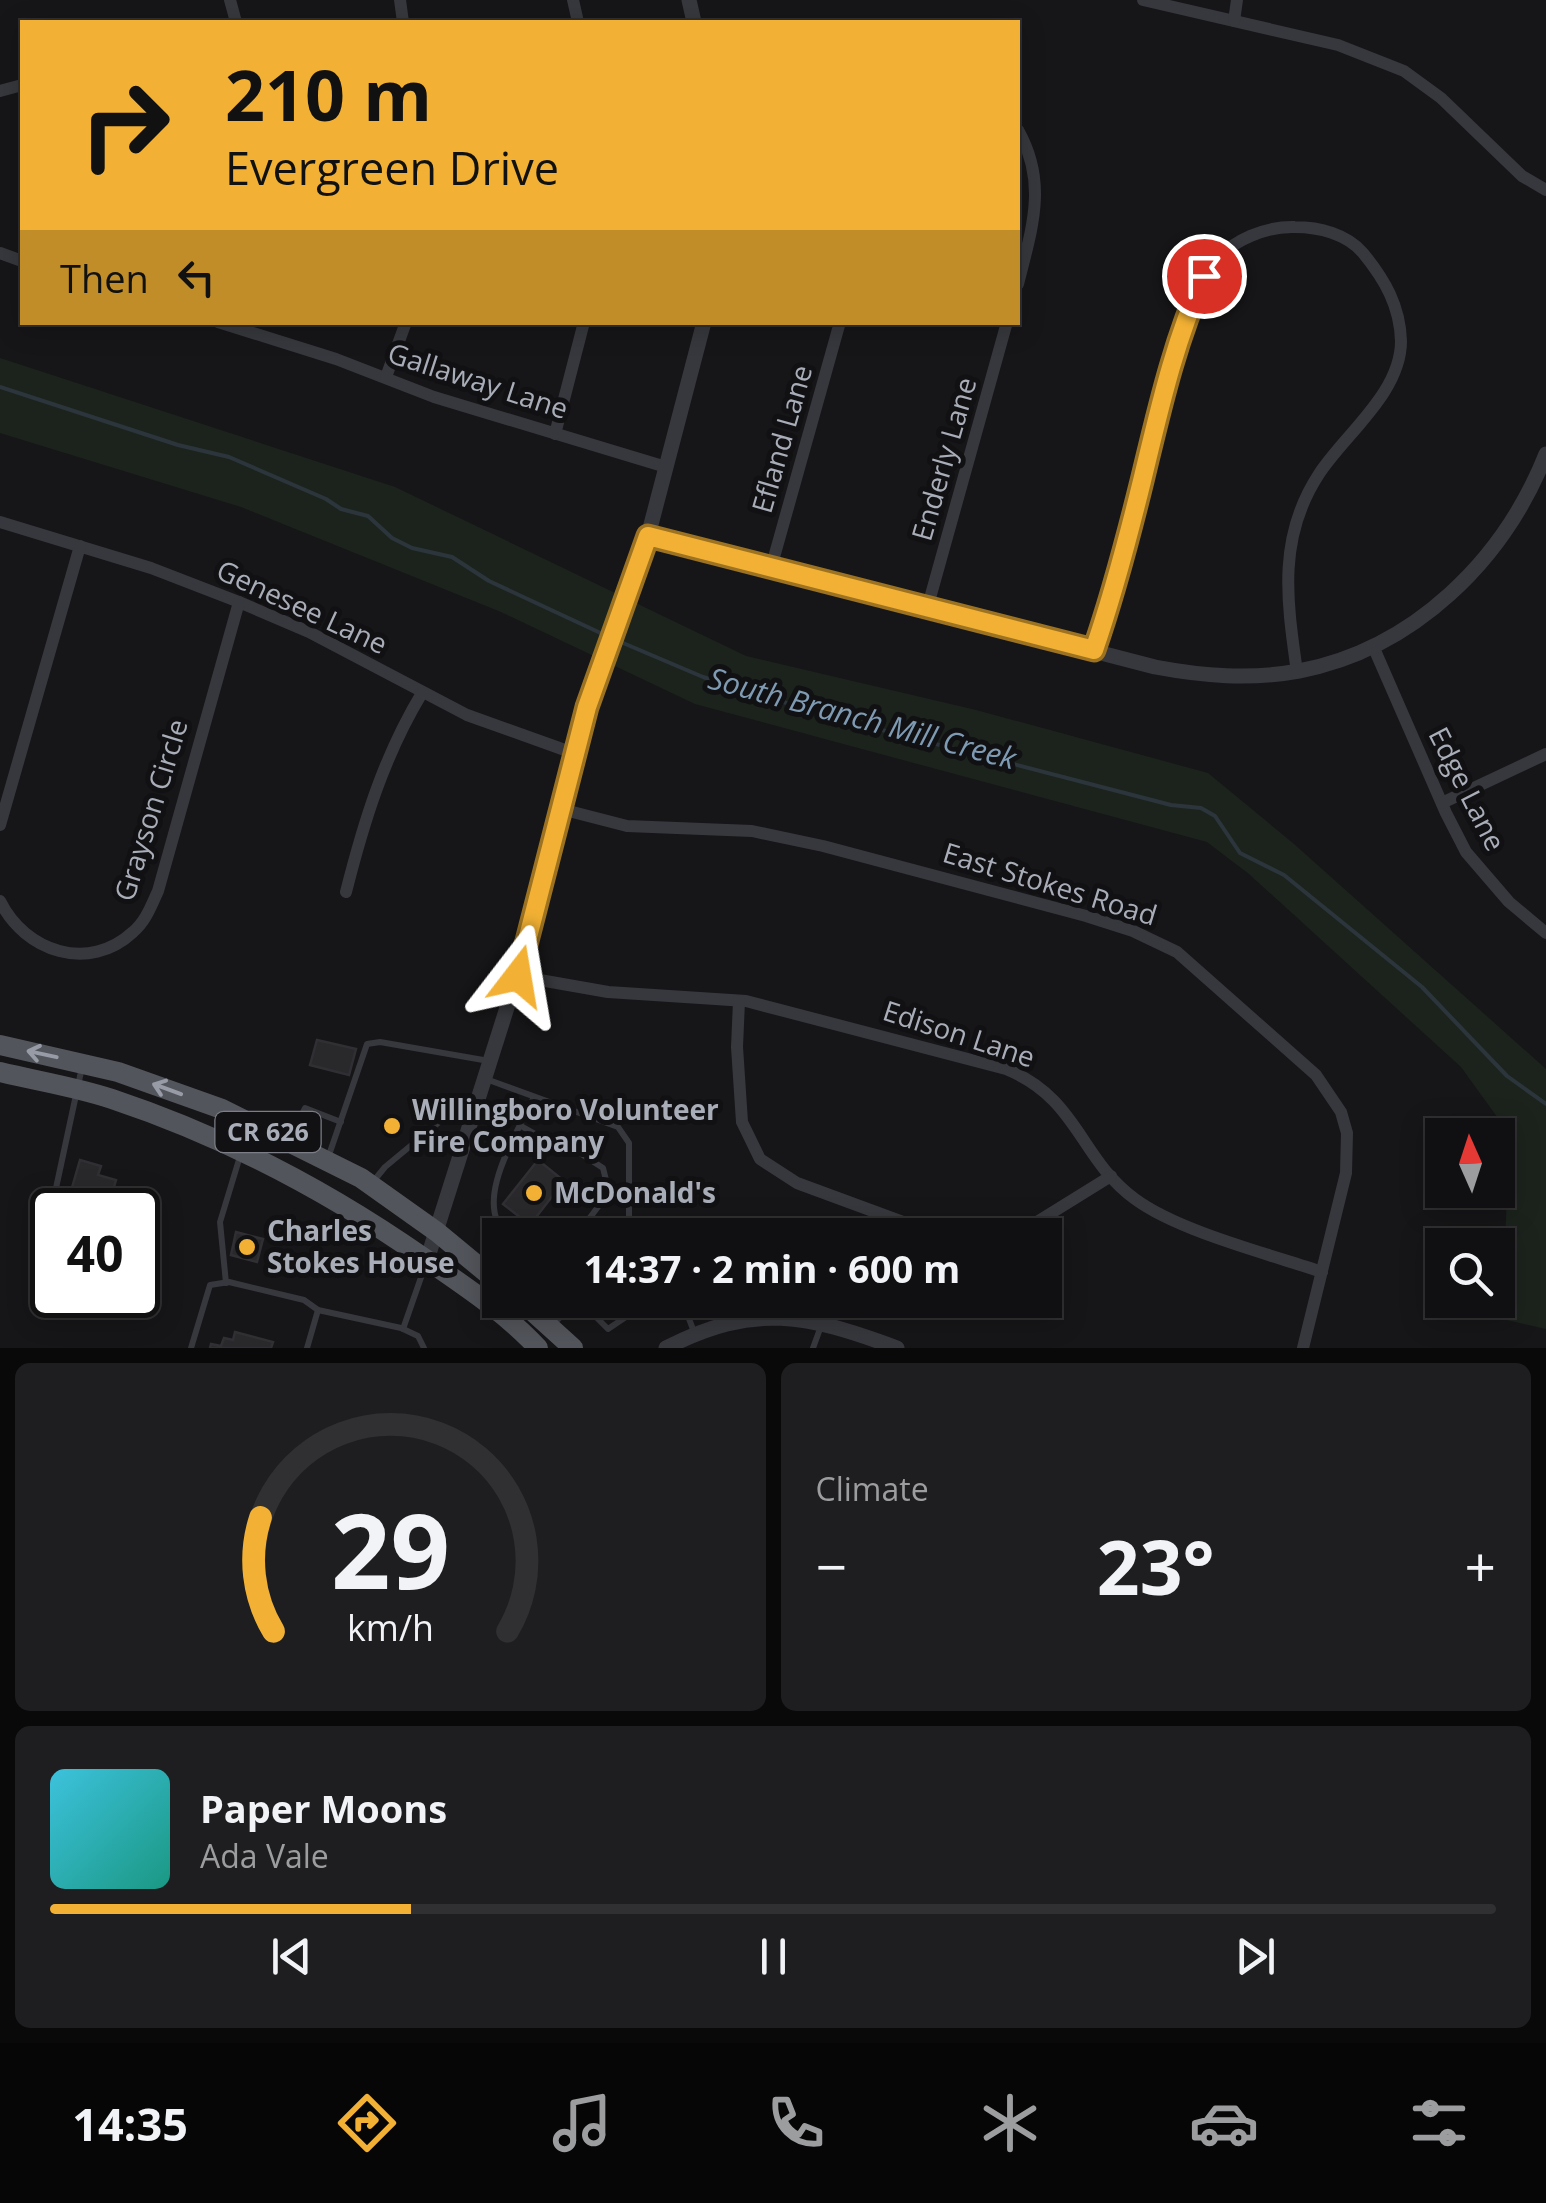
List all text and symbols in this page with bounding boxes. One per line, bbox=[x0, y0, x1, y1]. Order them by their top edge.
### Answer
text: 210 m bbox=[225, 46, 432, 142]
icon: right bbox=[60, 60, 190, 190]
text: Evergreen Drive bbox=[225, 137, 559, 198]
pin bbox=[1162, 234, 1247, 319]
icon: arrive bbox=[1177, 249, 1232, 304]
icon: left bbox=[169, 250, 224, 305]
text: Then bbox=[60, 252, 149, 304]
street label: Gallaway Lane bbox=[383, 333, 573, 427]
street label: Efland Lane bbox=[742, 360, 820, 517]
street label: Enderly Lane bbox=[902, 373, 985, 545]
street label: Genesee Lane bbox=[211, 550, 394, 662]
water label: South Branch Mill Creek bbox=[704, 657, 1022, 779]
street label: Grayson Circle bbox=[104, 714, 196, 905]
street label: Edge Lane bbox=[1421, 720, 1515, 857]
street label: East Stokes Road bbox=[939, 832, 1162, 934]
position arrow bbox=[466, 924, 570, 1028]
street label: Edison Lane bbox=[879, 991, 1040, 1075]
one-way arrow bbox=[27, 1044, 59, 1062]
one-way arrow bbox=[152, 1079, 183, 1097]
place label: Willingboro Volunteer Fire Company bbox=[412, 1090, 719, 1160]
road number: CR 626 bbox=[216, 1112, 320, 1152]
marker: Willingboro Volunteer Fire Company bbox=[381, 1115, 403, 1137]
north arrow bbox=[1425, 1118, 1515, 1208]
map controls bbox=[1425, 1118, 1515, 1318]
place label: McDonald's bbox=[554, 1173, 716, 1211]
marker: McDonald's bbox=[523, 1182, 545, 1204]
speed limit sign: 40 bbox=[30, 1188, 160, 1318]
place label: Charles Stokes House bbox=[267, 1211, 455, 1281]
button: search bbox=[1425, 1228, 1515, 1318]
marker: Charles Stokes House bbox=[236, 1236, 258, 1258]
text: 14:37 · 2 min · 600 m bbox=[584, 1242, 960, 1294]
text: Climate bbox=[816, 1467, 929, 1510]
text: 29 bbox=[331, 1478, 450, 1619]
text: 23° bbox=[1097, 1515, 1215, 1617]
text: − bbox=[816, 1528, 847, 1603]
text: + bbox=[1465, 1528, 1496, 1603]
text: km/h bbox=[347, 1603, 434, 1651]
text: Paper Moons bbox=[200, 1782, 447, 1834]
text: Ada Vale bbox=[200, 1834, 329, 1877]
icon: previous bbox=[264, 1929, 319, 1984]
icon: pause bbox=[746, 1929, 801, 1984]
icon: next bbox=[1228, 1929, 1283, 1984]
icon: directions bbox=[332, 2088, 402, 2158]
icon: music bbox=[547, 2088, 617, 2158]
icon: phone bbox=[761, 2088, 831, 2158]
icon: climate bbox=[975, 2088, 1045, 2158]
icon: car bbox=[1189, 2088, 1259, 2158]
icon: filters bbox=[1404, 2088, 1474, 2158]
text: 14:35 bbox=[72, 2093, 188, 2154]

